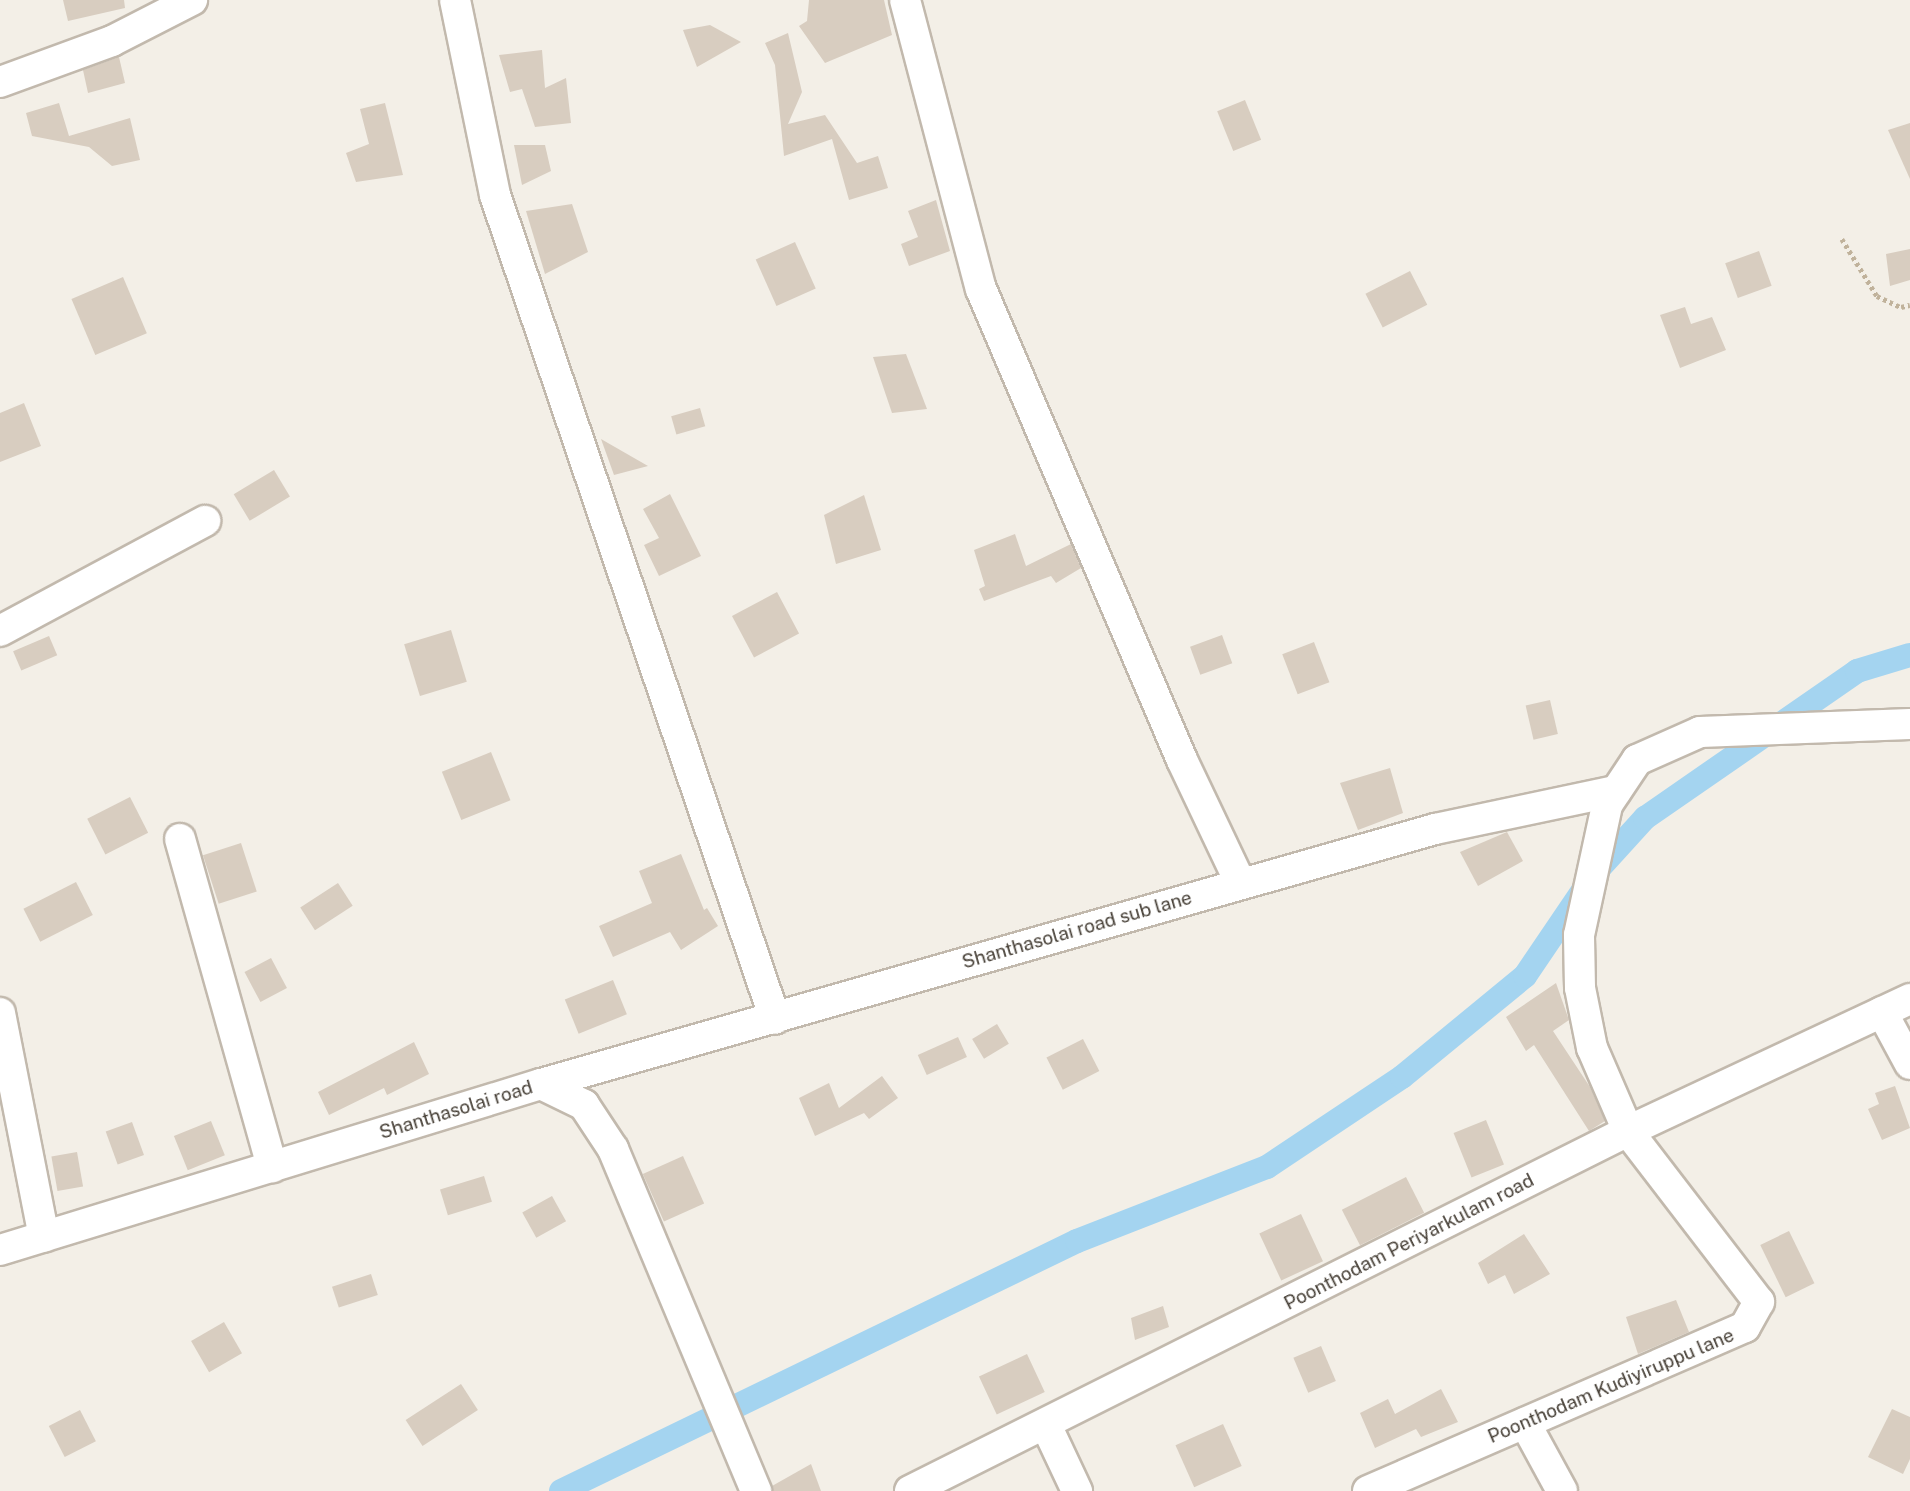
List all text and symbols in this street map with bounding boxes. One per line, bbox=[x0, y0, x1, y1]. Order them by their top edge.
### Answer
street label: Shanthasolai road sub lane bbox=[959, 886, 1195, 974]
street label: Shanthasolai road bbox=[377, 1076, 535, 1144]
street label: Poonthodam Periyarkulam road bbox=[1280, 1169, 1538, 1315]
street label: Poonthodam Kudiyiruppu lane bbox=[1484, 1324, 1738, 1448]

